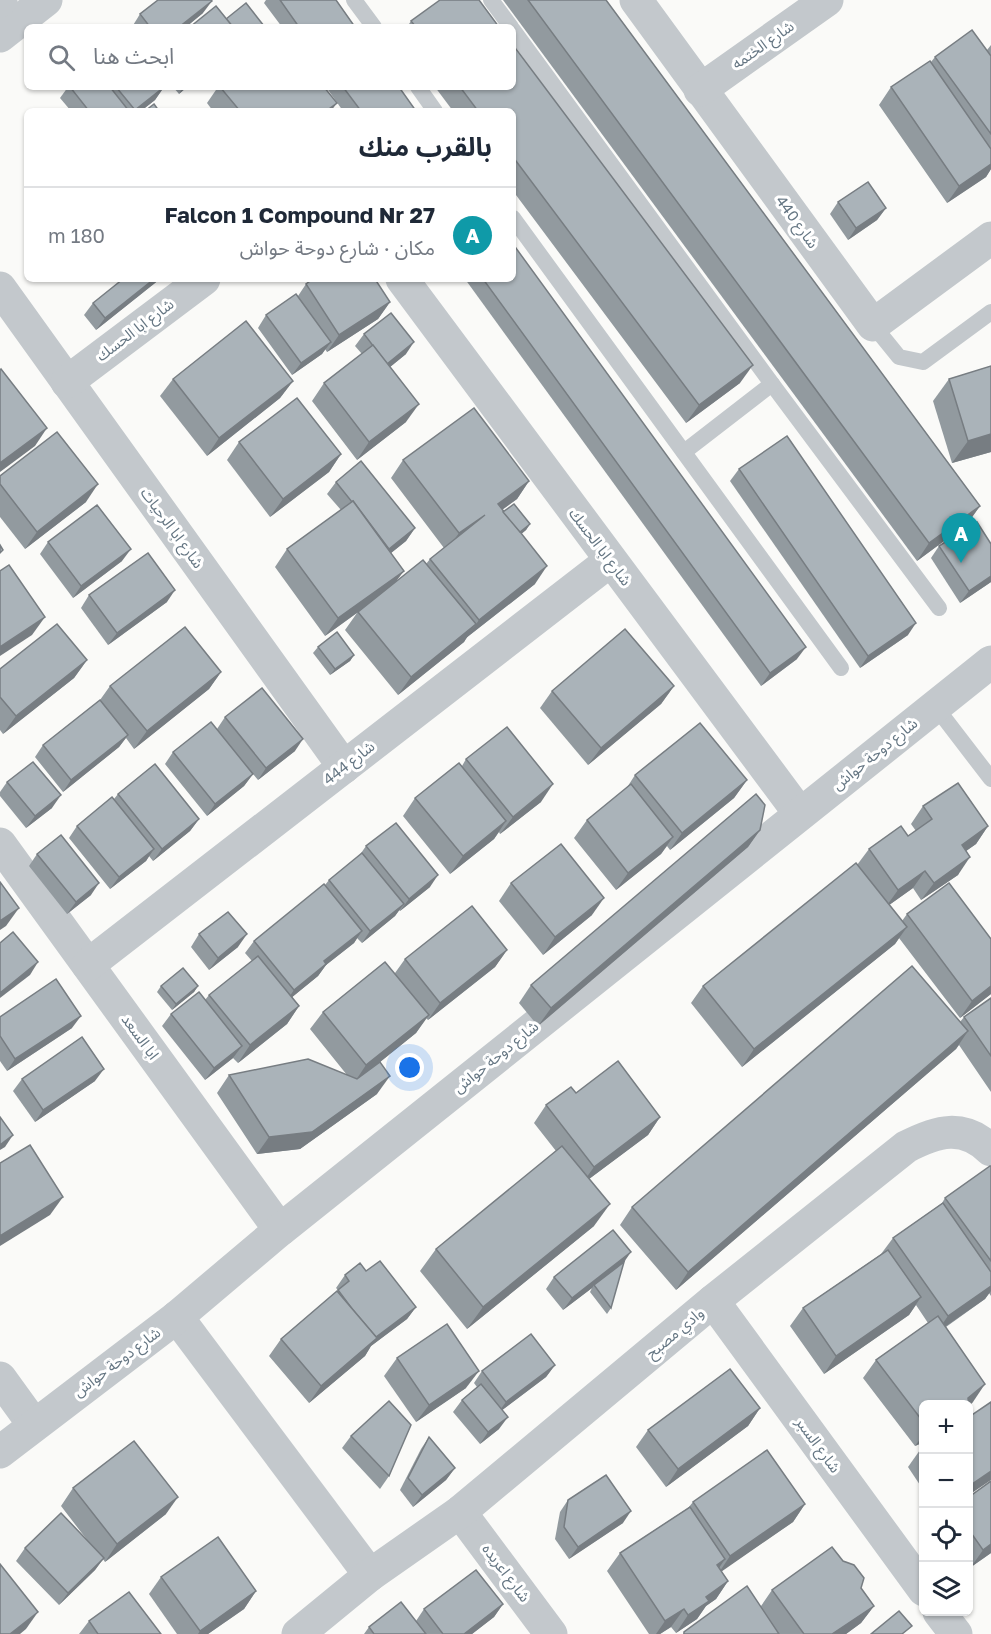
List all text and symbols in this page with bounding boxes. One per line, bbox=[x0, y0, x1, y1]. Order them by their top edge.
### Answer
street label: شارع الختمه bbox=[728, 16, 799, 75]
search box bbox=[24, 24, 516, 90]
icon: search bbox=[45, 41, 78, 74]
text: ابحث هنا bbox=[93, 42, 174, 69]
text: بالقرب منك bbox=[359, 131, 492, 162]
street label: شارع 440 bbox=[769, 192, 823, 254]
text: Falcon 1 Compound Nr 27 bbox=[164, 201, 435, 228]
text: 180 m bbox=[48, 223, 105, 247]
text: A bbox=[465, 223, 480, 247]
text: مكان · شارع دوحة حواش bbox=[240, 235, 435, 259]
street label: شارع ابا الحسك bbox=[92, 294, 179, 367]
street label: شارع ابا الرحيات bbox=[134, 484, 208, 574]
street label: شارع ابا الحسك bbox=[563, 504, 636, 591]
pin: A bbox=[942, 514, 980, 563]
street label: شارع دوحة حواش bbox=[828, 713, 923, 796]
street label: شارع 444 bbox=[319, 736, 380, 791]
street label: ابا السعد bbox=[118, 1010, 163, 1063]
street label: شارع دوحة حواش bbox=[449, 1016, 544, 1099]
your location bbox=[395, 1053, 424, 1082]
street label: وادي مصبح bbox=[642, 1303, 709, 1365]
street label: شارع دوحة حواش bbox=[69, 1322, 166, 1403]
map controls bbox=[919, 1400, 973, 1616]
button: + bbox=[919, 1400, 973, 1454]
street label: شارع السبر bbox=[789, 1412, 845, 1478]
button: − bbox=[919, 1454, 973, 1508]
button: locate bbox=[919, 1508, 973, 1562]
street label: شارع اعريده bbox=[476, 1540, 535, 1608]
button: layers bbox=[919, 1562, 973, 1616]

